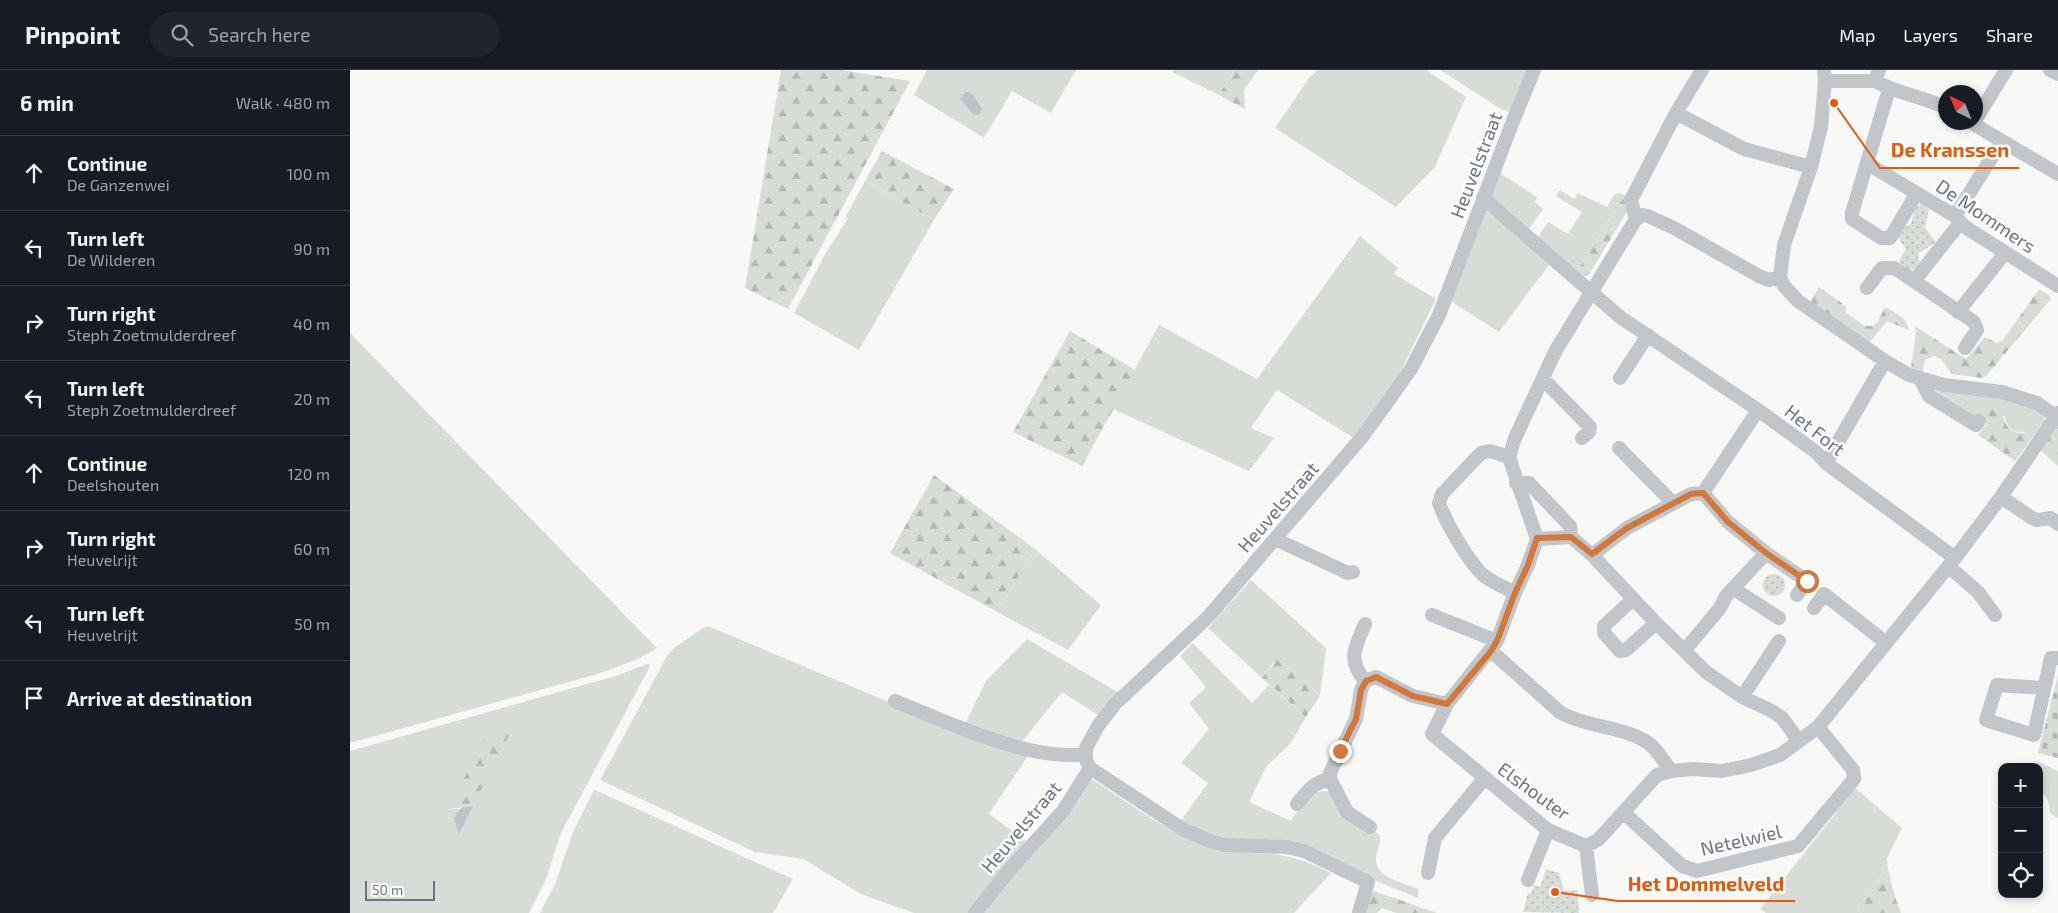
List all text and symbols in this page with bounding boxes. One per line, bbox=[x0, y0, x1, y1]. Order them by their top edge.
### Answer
search box bbox=[150, 12, 500, 57]
text: Pinpoint bbox=[25, 20, 120, 49]
icon: search bbox=[168, 21, 196, 49]
text: Search here bbox=[208, 23, 310, 46]
text: Map bbox=[1839, 24, 1875, 46]
text: Layers bbox=[1903, 24, 1958, 46]
text: Share bbox=[1986, 24, 2033, 46]
north arrow bbox=[1938, 85, 1983, 130]
text: 6 min bbox=[20, 90, 74, 115]
text: Walk · 480 m bbox=[236, 93, 330, 112]
street label: Heuvelstraat bbox=[1445, 108, 1506, 221]
callout: De Kranssen bbox=[1880, 133, 2019, 168]
text: De Kranssen bbox=[1891, 137, 2009, 161]
text: Continue bbox=[67, 152, 147, 175]
icon: ahead bbox=[20, 159, 48, 187]
text: 100 m bbox=[287, 164, 330, 183]
street label: De Mommers bbox=[1932, 174, 2040, 257]
text: De Ganzenwei bbox=[67, 175, 170, 194]
text: Turn left bbox=[67, 227, 144, 250]
icon: left bbox=[20, 234, 48, 262]
text: 90 m bbox=[294, 239, 330, 258]
text: De Wilderen bbox=[67, 250, 155, 269]
text: Turn right bbox=[67, 302, 155, 325]
icon: right bbox=[20, 309, 48, 337]
text: 40 m bbox=[293, 314, 330, 333]
text: Steph Zoetmulderdreef bbox=[67, 325, 236, 344]
text: Turn left bbox=[67, 377, 144, 400]
icon: left bbox=[20, 384, 48, 412]
text: 20 m bbox=[294, 389, 330, 408]
street label: Het Fort bbox=[1781, 399, 1850, 460]
text: Steph Zoetmulderdreef bbox=[67, 400, 236, 419]
text: Continue bbox=[67, 452, 147, 475]
street label: Heuvelstraat bbox=[1232, 457, 1323, 557]
icon: ahead bbox=[20, 459, 48, 487]
text: 120 m bbox=[287, 464, 330, 483]
text: Deelshouten bbox=[67, 475, 159, 494]
text: Turn right bbox=[67, 527, 155, 550]
icon: right bbox=[20, 534, 48, 562]
text: 60 m bbox=[294, 539, 330, 558]
text: Heuvelrijt bbox=[67, 550, 138, 569]
route start bbox=[1796, 570, 1819, 593]
text: Turn left bbox=[67, 602, 144, 625]
icon: left bbox=[20, 609, 48, 637]
text: 50 m bbox=[294, 614, 330, 633]
text: Heuvelrijt bbox=[67, 625, 138, 644]
icon: arrive bbox=[20, 684, 48, 712]
text: Arrive at destination bbox=[67, 687, 252, 710]
route end bbox=[1329, 740, 1352, 763]
street label: Elshouter bbox=[1494, 757, 1575, 825]
map controls bbox=[1998, 763, 2043, 898]
button: + bbox=[1998, 763, 2043, 808]
street label: Heuvelstraat bbox=[976, 776, 1065, 877]
button: − bbox=[1998, 808, 2043, 853]
street label: Netelwiel bbox=[1698, 819, 1784, 860]
button: locate bbox=[1998, 853, 2043, 898]
callout: Het Dommelveld bbox=[1618, 866, 1795, 901]
text: Het Dommelveld bbox=[1628, 871, 1784, 895]
scale bar bbox=[365, 878, 435, 901]
text: 50 m bbox=[372, 881, 403, 898]

